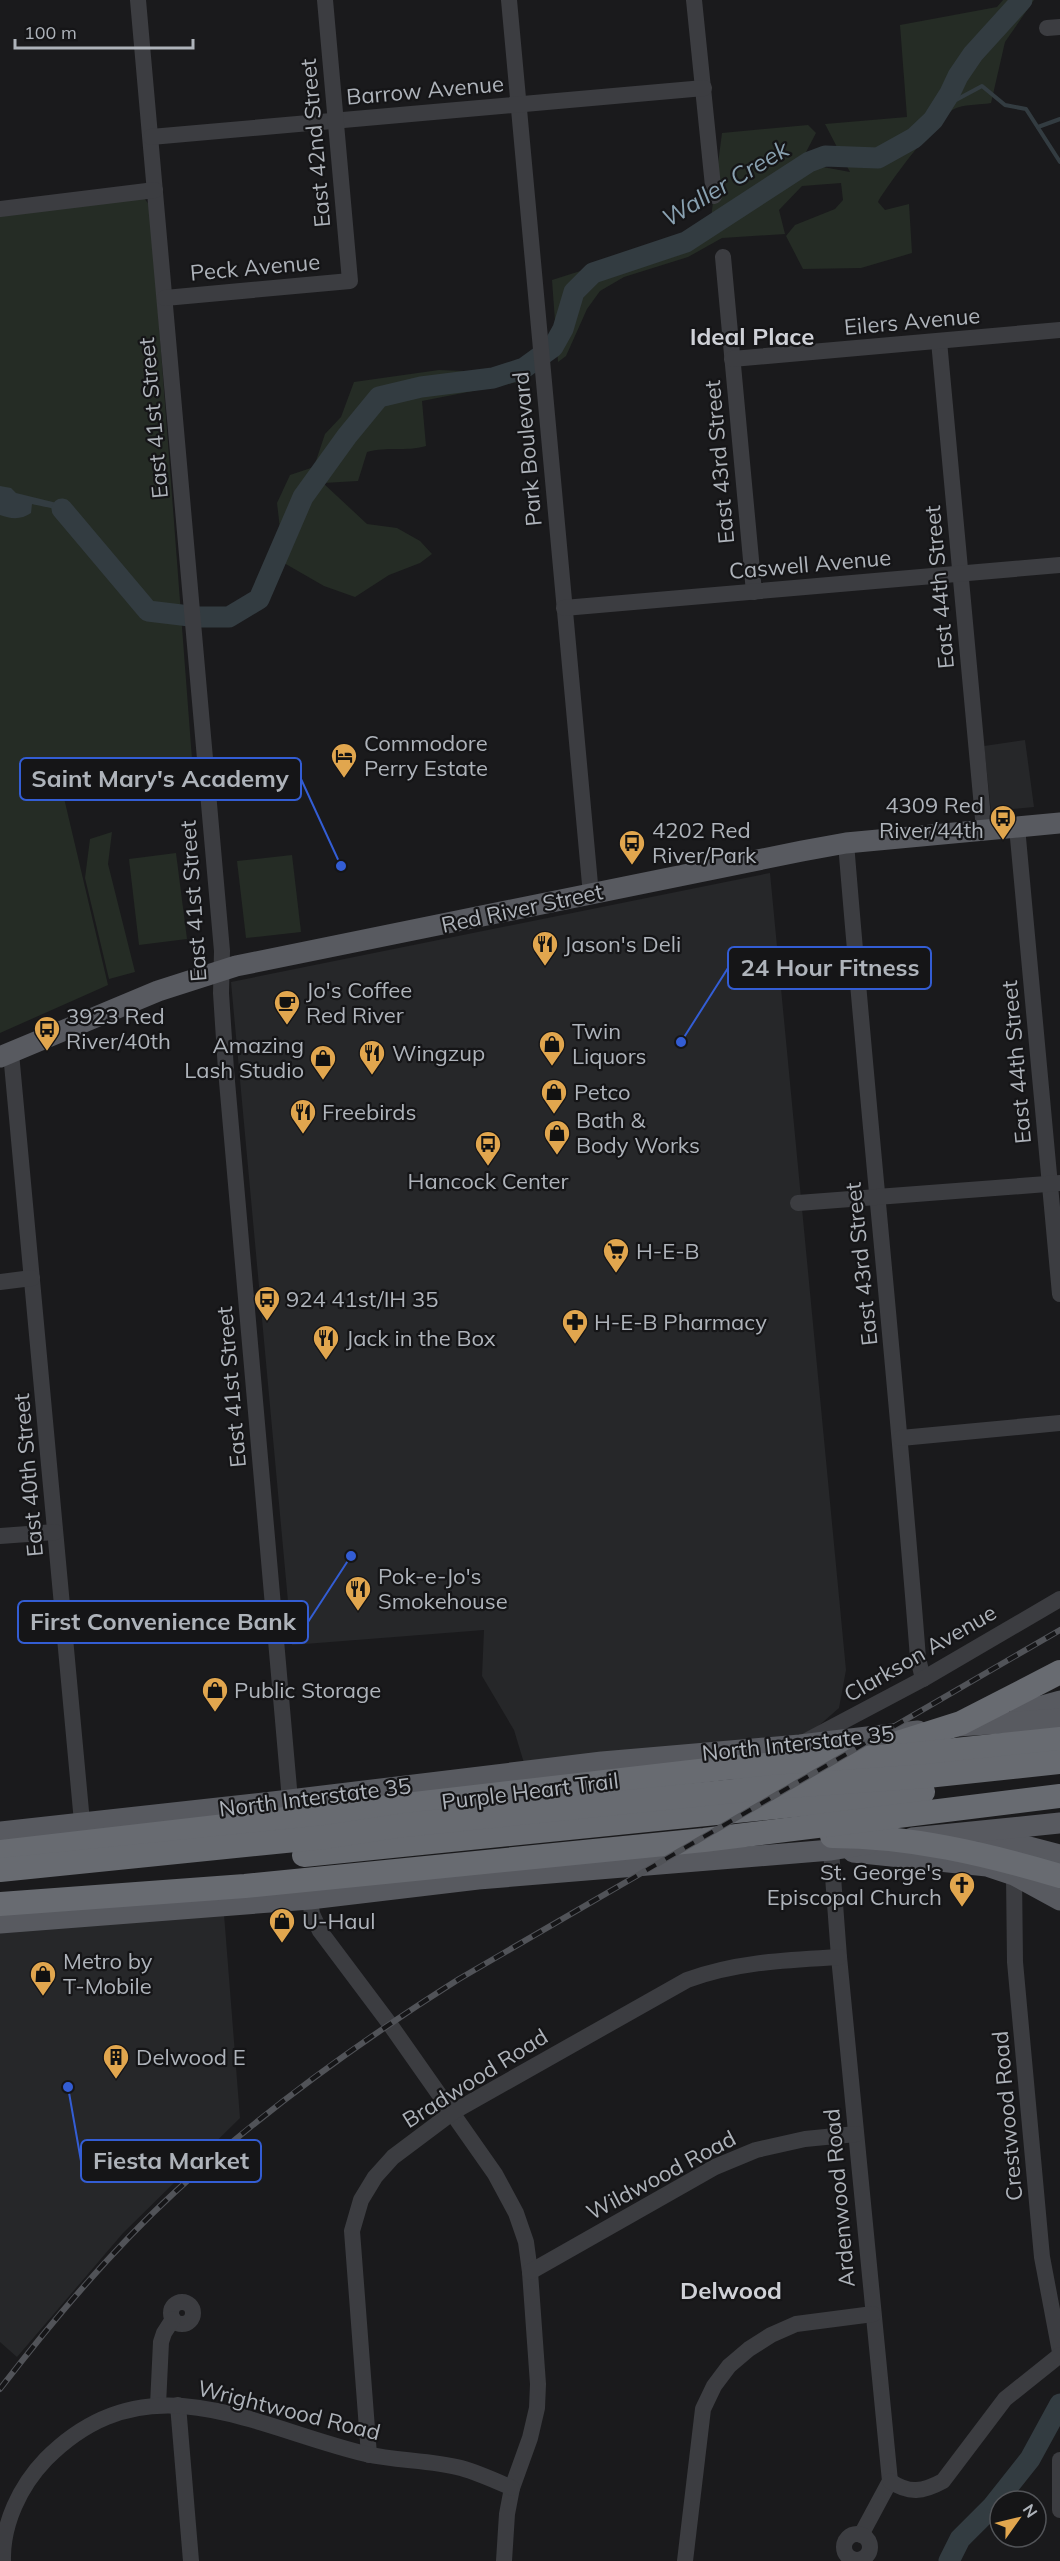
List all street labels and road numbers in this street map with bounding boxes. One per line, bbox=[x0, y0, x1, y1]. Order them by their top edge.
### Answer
street label: East 42nd Street bbox=[294, 57, 336, 229]
street label: Barrow Avenue bbox=[345, 69, 505, 111]
street label: Peck Avenue bbox=[189, 247, 321, 287]
street label: Eilers Avenue bbox=[843, 301, 981, 341]
street label: East 41st Street bbox=[132, 336, 174, 500]
street label: Park Boulevard bbox=[506, 371, 548, 527]
street label: East 43rd Street bbox=[698, 379, 740, 545]
street label: East 44th Street bbox=[918, 504, 960, 670]
street label: Caswell Avenue bbox=[728, 543, 892, 585]
street label: East 41st Street bbox=[173, 819, 213, 983]
street label: Red River Street bbox=[439, 877, 606, 939]
street label: East 44th Street bbox=[995, 979, 1037, 1145]
street label: East 43rd Street bbox=[838, 1181, 884, 1347]
street label: East 41st Street bbox=[210, 1305, 252, 1469]
street label: East 40th Street bbox=[7, 1392, 49, 1558]
street label: Clarkson Avenue bbox=[839, 1598, 1001, 1708]
street label: North Interstate 35 bbox=[700, 1719, 896, 1767]
street label: Purple Heart Trail bbox=[440, 1766, 620, 1816]
street label: North Interstate 35 bbox=[217, 1771, 413, 1823]
street label: Bradwood Road bbox=[397, 2022, 553, 2134]
street label: Crestwood Road bbox=[986, 2030, 1028, 2202]
street label: Ardenwood Road bbox=[817, 2108, 861, 2288]
street label: Wildwood Road bbox=[582, 2124, 740, 2226]
street label: Wrightwood Road bbox=[195, 2374, 383, 2446]

